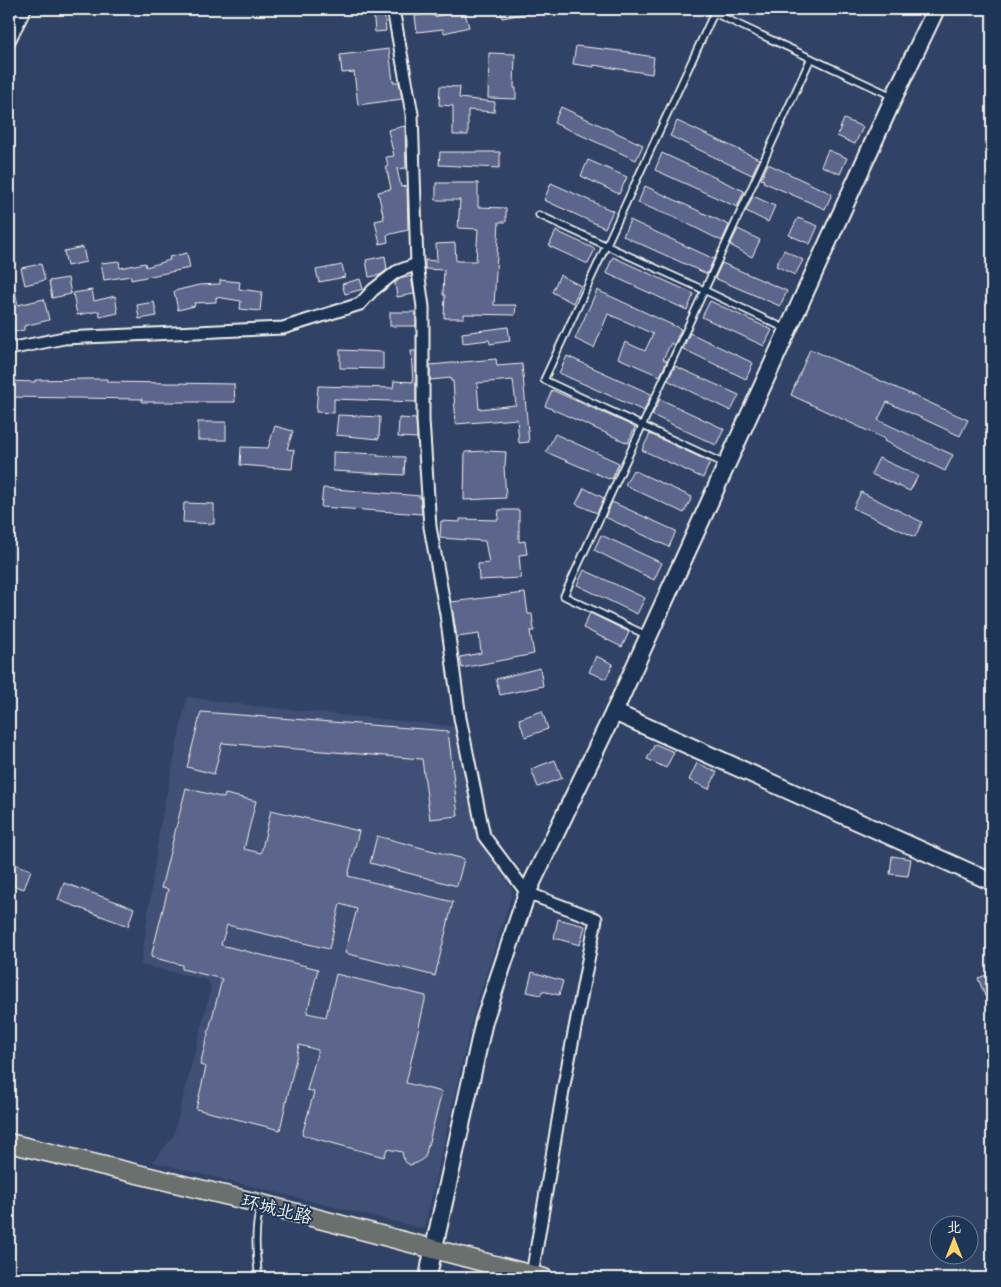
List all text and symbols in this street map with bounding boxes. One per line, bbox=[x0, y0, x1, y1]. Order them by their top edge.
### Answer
street label: 环城北路 bbox=[239, 1186, 316, 1229]
north arrow bbox=[928, 1214, 978, 1264]
text: 北 bbox=[947, 1216, 961, 1237]

